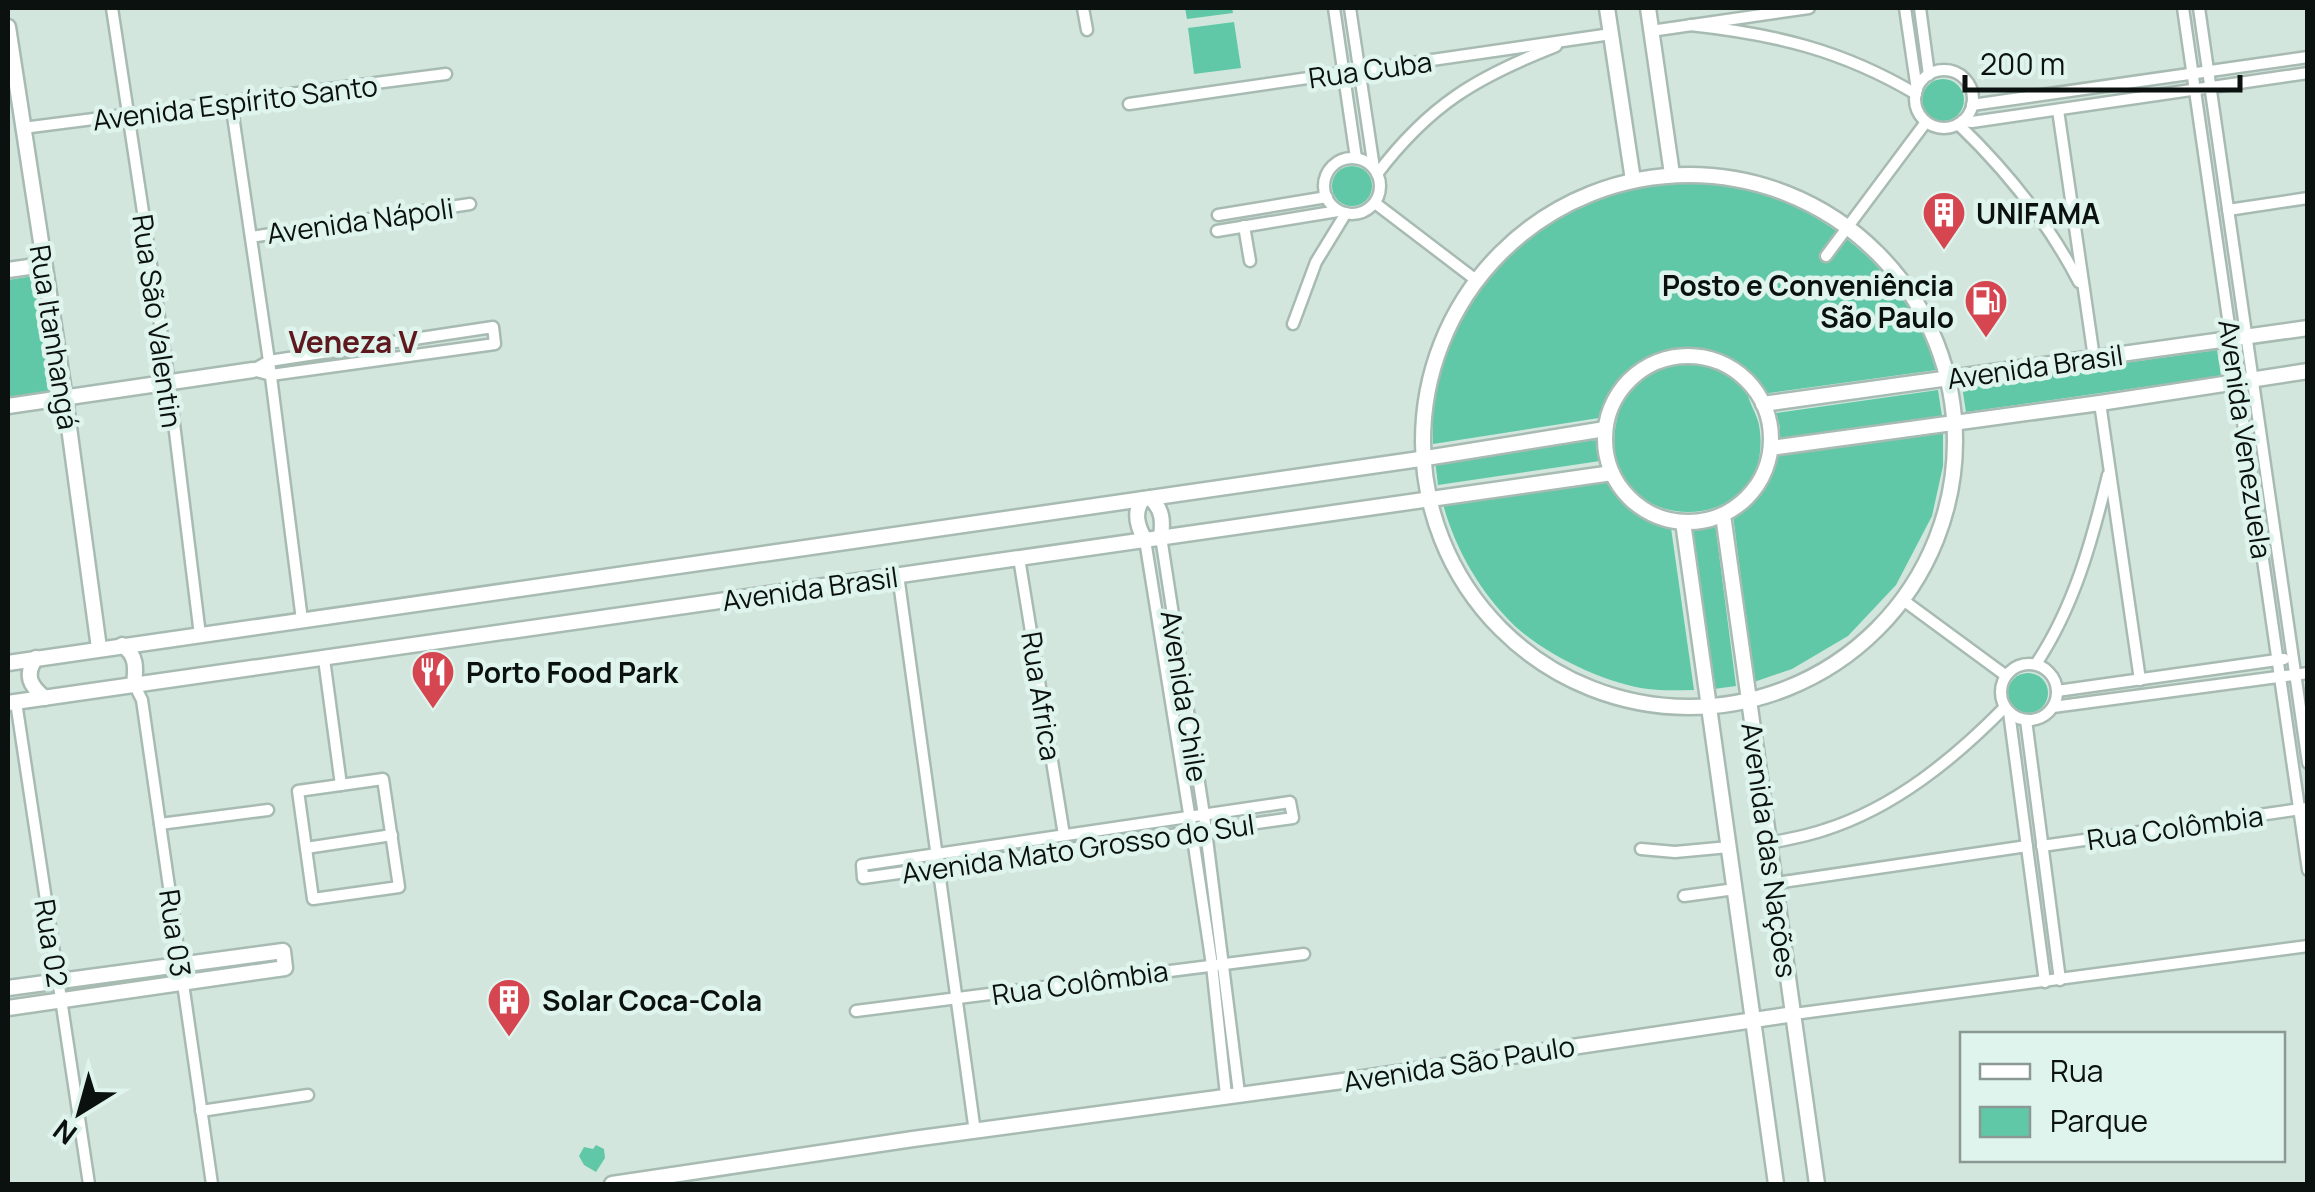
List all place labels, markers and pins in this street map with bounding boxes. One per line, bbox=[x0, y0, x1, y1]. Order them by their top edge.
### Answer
building icon: UNIFAMA bbox=[1921, 190, 1967, 251]
place label: UNIFAMA bbox=[1976, 194, 2100, 232]
place label: Posto e Conveniência São Paulo bbox=[1662, 266, 1954, 336]
fuel station icon: Posto e Conveniência São Paulo bbox=[1963, 278, 2009, 339]
restaurant icon: Porto Food Park bbox=[410, 649, 456, 710]
place label: Porto Food Park bbox=[466, 653, 679, 691]
building icon: Solar Coca-Cola bbox=[486, 977, 532, 1038]
place label: Solar Coca-Cola bbox=[542, 981, 762, 1019]

